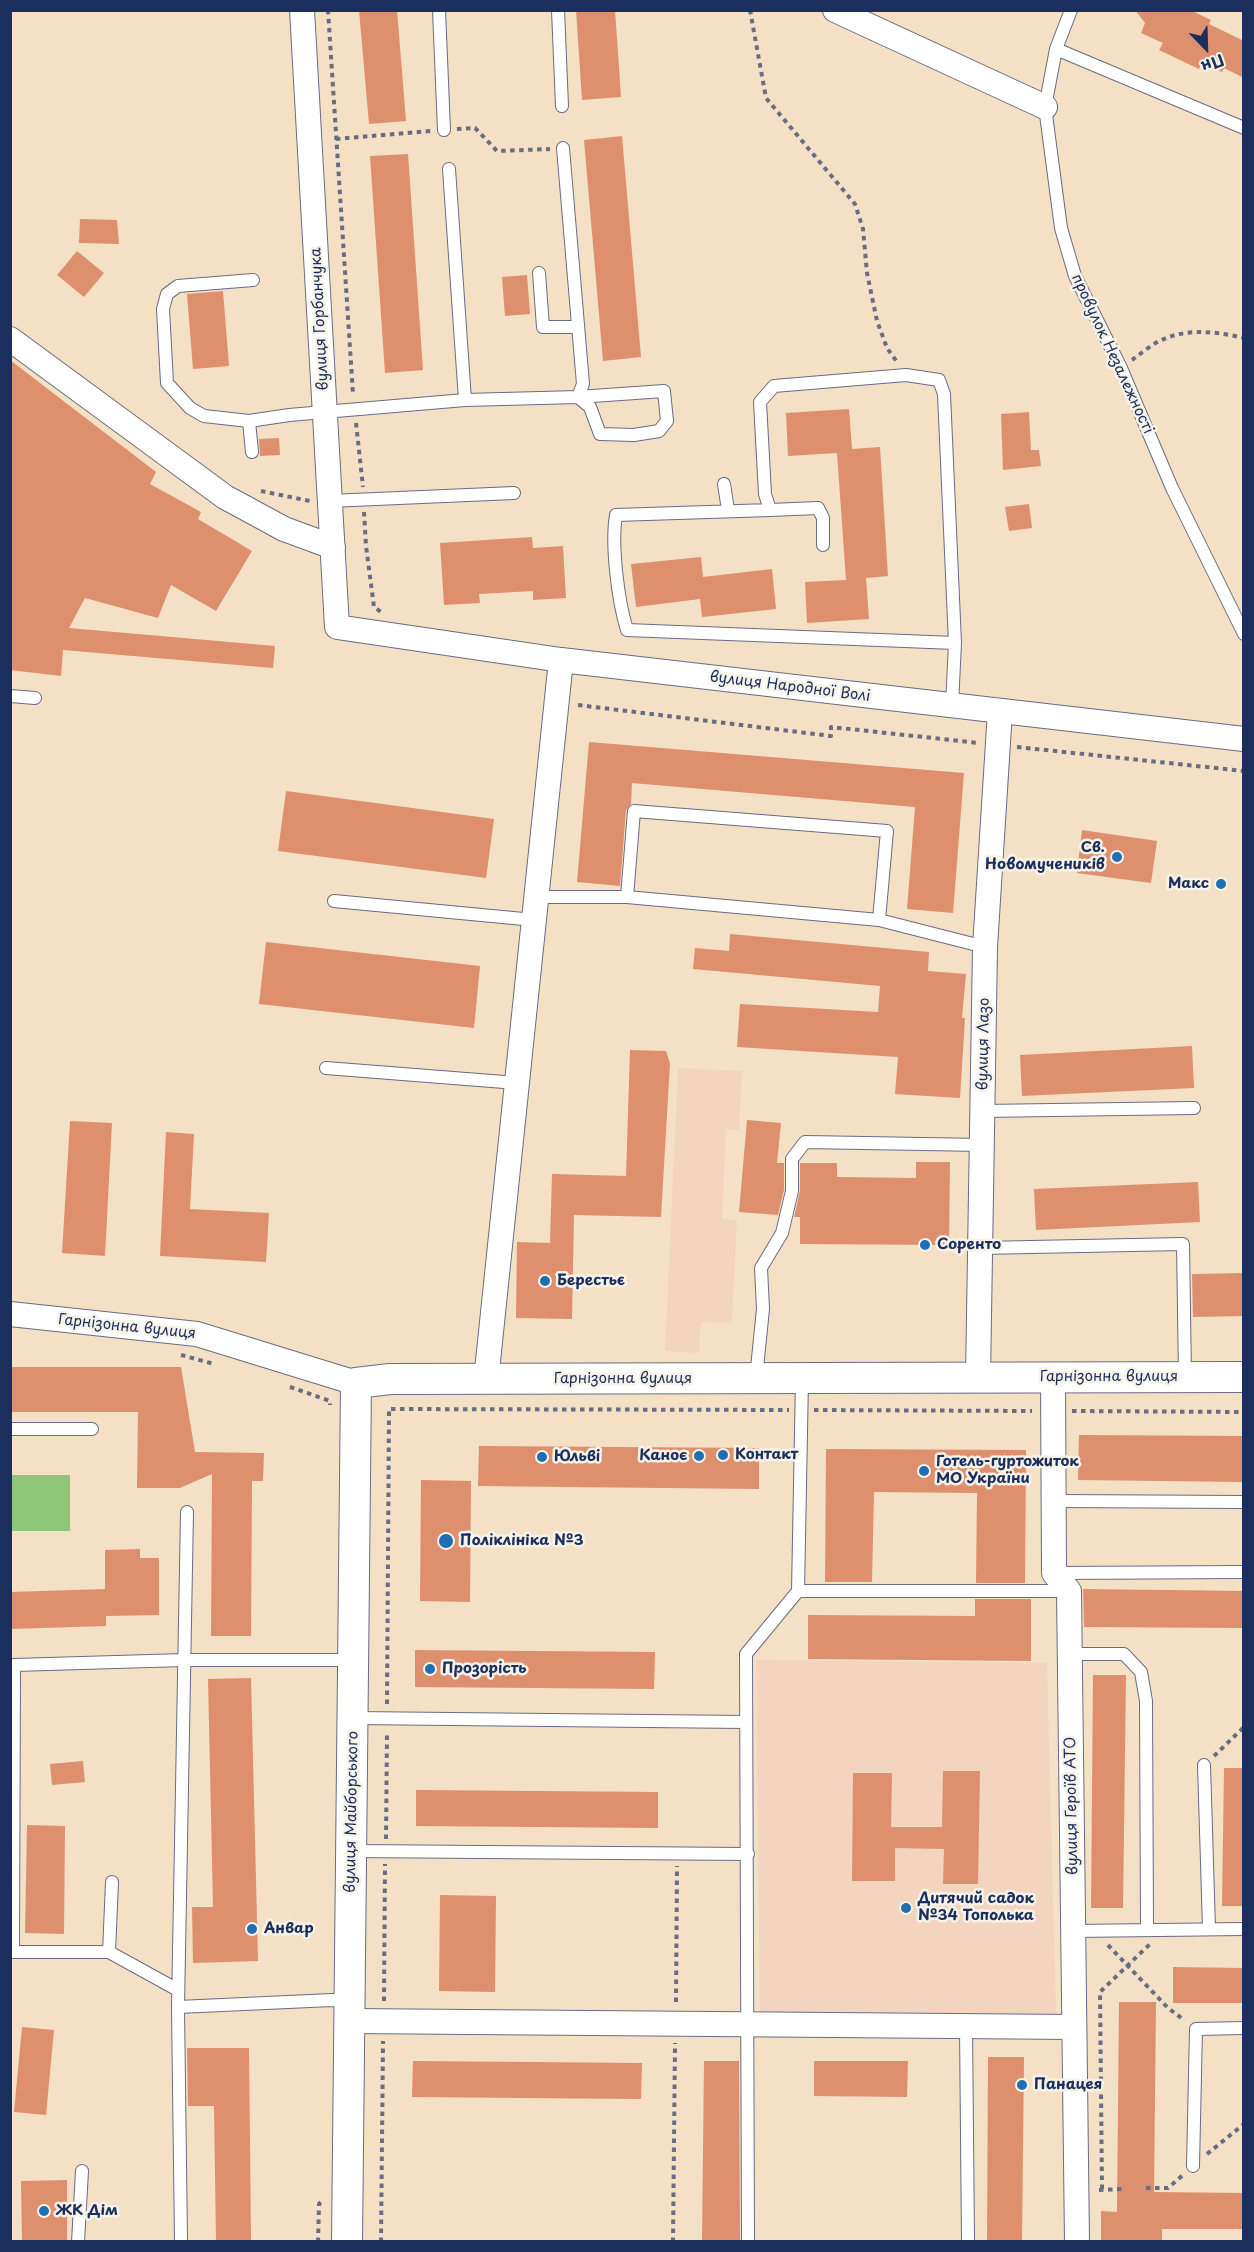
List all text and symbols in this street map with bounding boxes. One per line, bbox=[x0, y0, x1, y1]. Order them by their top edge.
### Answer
north arrow bbox=[1176, 18, 1236, 78]
text: Пн bbox=[1198, 49, 1228, 80]
street label: вулиця Горбанчука bbox=[307, 247, 333, 391]
street label: провулок Незалежності bbox=[1067, 271, 1157, 437]
street label: вулиця Народної Волі bbox=[709, 668, 871, 706]
place label: Св. Новомучеників bbox=[985, 839, 1105, 874]
marker: Св. Новомучеників bbox=[1110, 850, 1124, 864]
place label: Макс bbox=[1168, 875, 1209, 893]
marker: Макс bbox=[1214, 877, 1228, 891]
street label: вулиця Лазо bbox=[974, 997, 994, 1091]
place label: Соренто bbox=[937, 1236, 1001, 1254]
marker: Соренто bbox=[918, 1238, 932, 1252]
place label: Берестьє bbox=[557, 1272, 625, 1290]
marker: Берестьє bbox=[538, 1274, 552, 1288]
street label: Гарнізонна вулиця bbox=[57, 1311, 197, 1343]
street label: Гарнізонна вулиця bbox=[1040, 1368, 1178, 1386]
street label: Гарнізонна вулиця bbox=[554, 1370, 692, 1388]
place label: Контакт bbox=[735, 1446, 798, 1464]
place label: Каноє bbox=[639, 1447, 687, 1465]
place label: Юльві bbox=[554, 1448, 600, 1466]
marker: Контакт bbox=[716, 1448, 730, 1462]
marker: Каноє bbox=[692, 1449, 706, 1463]
marker: Юльві bbox=[535, 1450, 549, 1464]
place label: Готель-гуртожиток МО України bbox=[936, 1453, 1079, 1488]
marker: Готель-гуртожиток МО України bbox=[917, 1464, 931, 1478]
marker: Поліклініка №3 bbox=[437, 1532, 455, 1550]
place label: Поліклініка №3 bbox=[460, 1532, 584, 1550]
place label: Прозорість bbox=[442, 1660, 527, 1678]
marker: Прозорість bbox=[423, 1662, 437, 1676]
street label: вулиця Майборського bbox=[342, 1731, 362, 1893]
street label: вулиця Героїв АТО bbox=[1062, 1737, 1082, 1875]
place label: Дитячий садок №34 Тополька bbox=[918, 1890, 1034, 1925]
marker: Дитячий садок №34 Тополька bbox=[899, 1901, 913, 1915]
place label: Анвар bbox=[264, 1920, 314, 1938]
marker: Анвар bbox=[245, 1922, 259, 1936]
place label: Панацея bbox=[1034, 2076, 1102, 2094]
marker: Панацея bbox=[1015, 2078, 1029, 2092]
place label: ЖК Дім bbox=[56, 2202, 118, 2220]
marker: ЖК Дім bbox=[37, 2204, 51, 2218]

